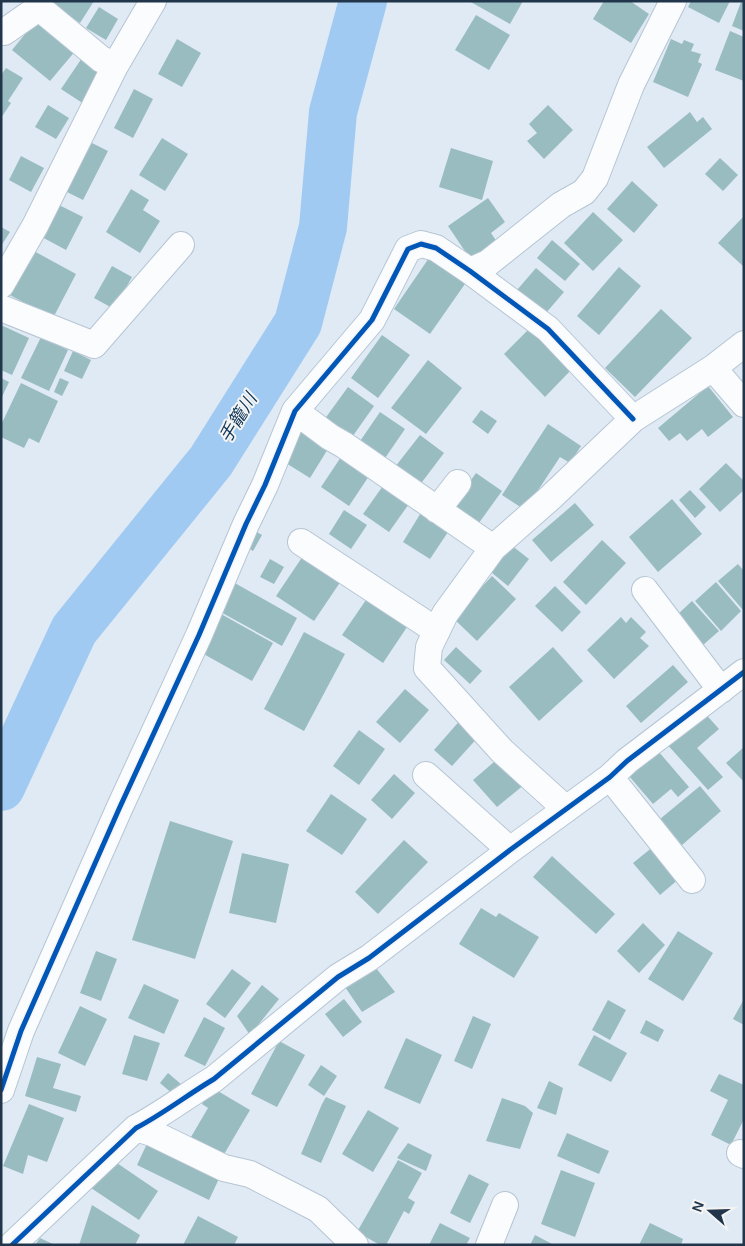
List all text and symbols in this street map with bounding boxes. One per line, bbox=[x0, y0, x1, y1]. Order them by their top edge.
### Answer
water label: 手籠川 bbox=[215, 388, 262, 446]
north arrow bbox=[685, 1186, 735, 1236]
text: N bbox=[689, 1199, 707, 1214]

